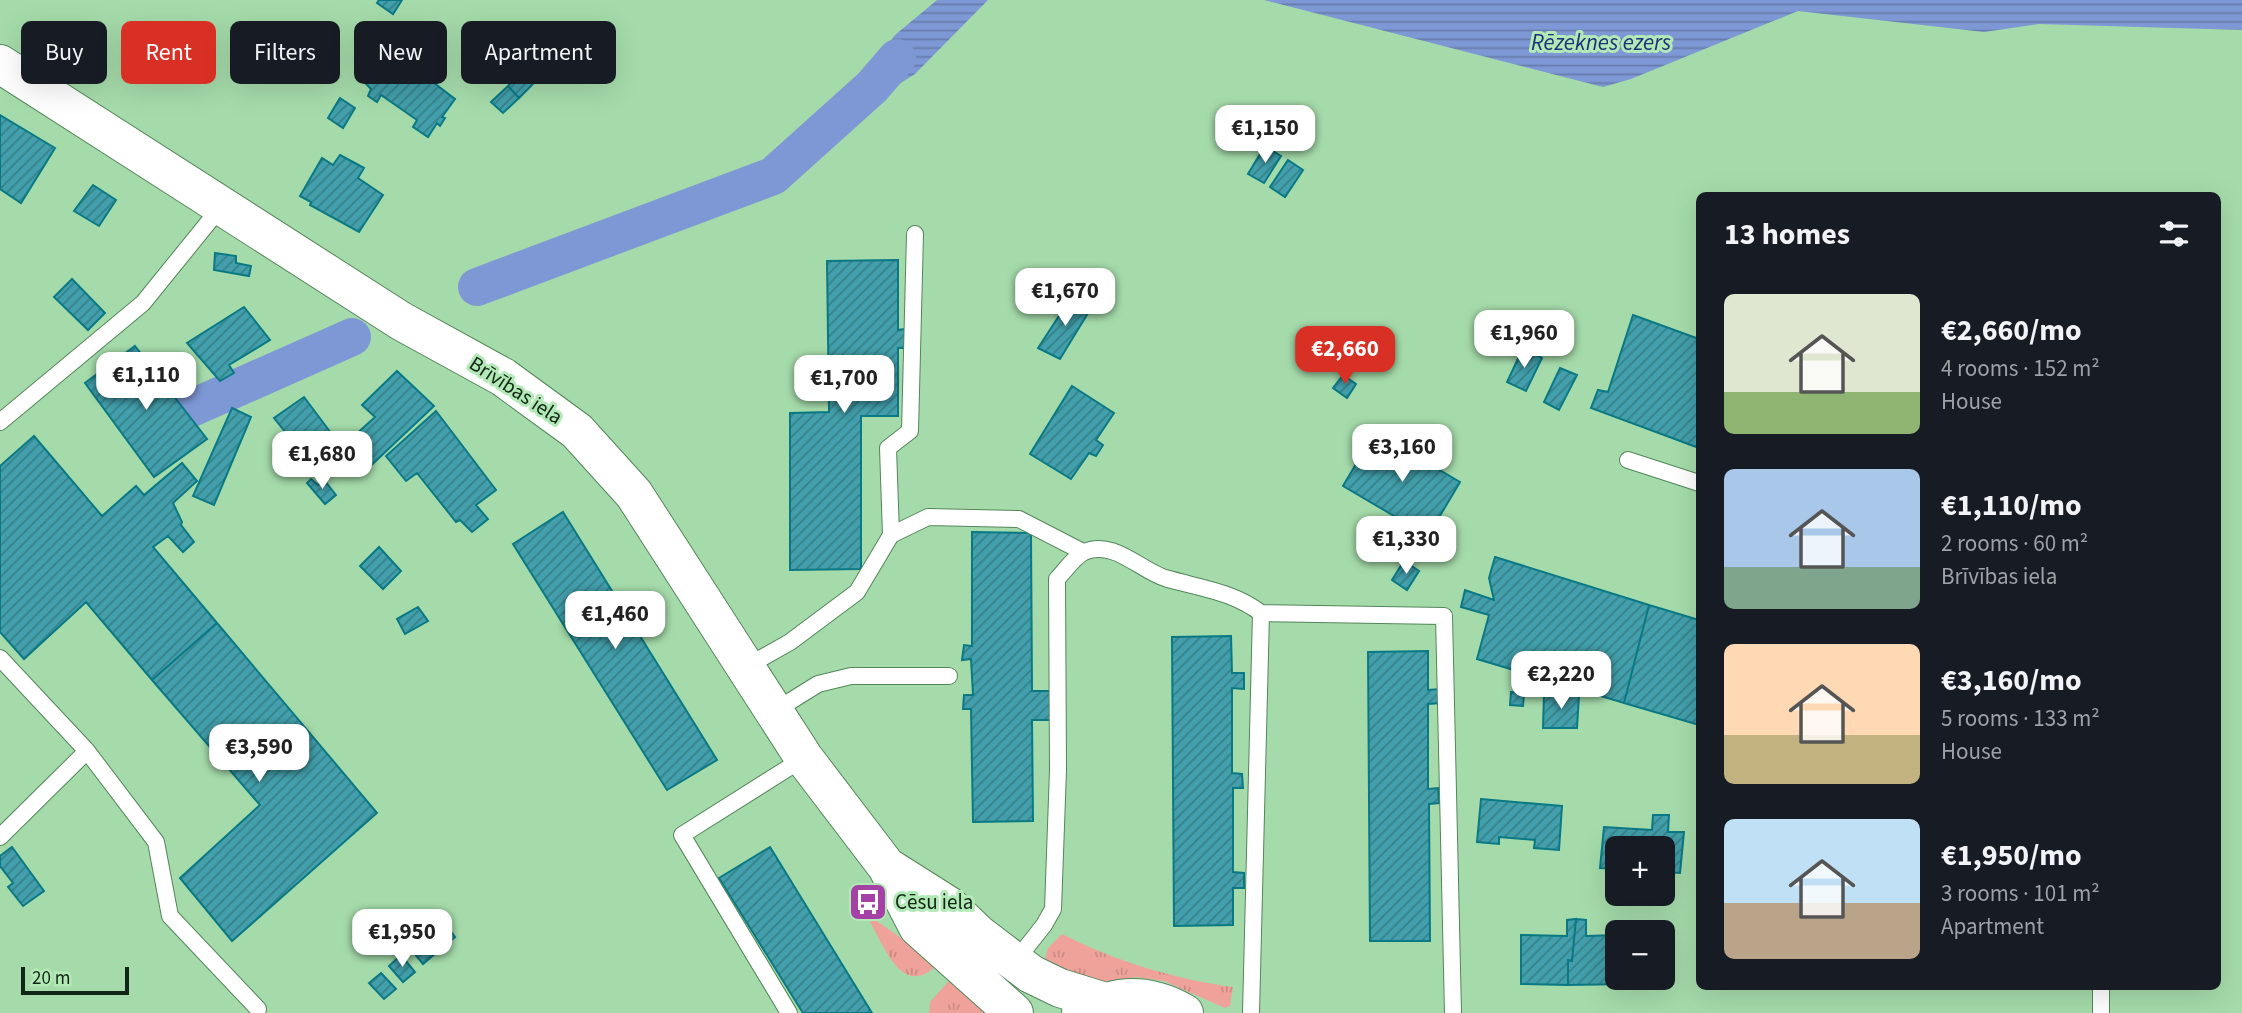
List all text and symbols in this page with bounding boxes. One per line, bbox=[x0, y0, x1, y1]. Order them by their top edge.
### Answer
chip: Buy bbox=[21, 21, 107, 84]
chip: Rent bbox=[121, 21, 216, 84]
chip: Filters bbox=[230, 21, 340, 84]
chip: New bbox=[354, 21, 447, 84]
chip: Apartment bbox=[461, 21, 616, 84]
water label: Rēzeknes ezers bbox=[1531, 26, 1671, 59]
pin: €1,150 bbox=[1208, 106, 1322, 165]
text: €1,150 bbox=[1231, 111, 1299, 144]
text: 13 homes bbox=[1724, 213, 1850, 256]
icon: filters bbox=[2155, 215, 2193, 253]
pin: €1,670 bbox=[1008, 268, 1122, 328]
text: €1,670 bbox=[1031, 274, 1099, 307]
text: €2,660/mo bbox=[1941, 309, 2082, 352]
pin: €1,960 bbox=[1467, 310, 1581, 370]
text: €1,960 bbox=[1490, 316, 1558, 349]
icon: home bbox=[1780, 322, 1864, 406]
pin: €2,660 bbox=[1288, 326, 1402, 386]
text: €2,660 bbox=[1311, 332, 1379, 365]
street label: Brīvības iela bbox=[463, 348, 569, 432]
pin: €1,110 bbox=[89, 352, 203, 412]
text: 4 rooms · 152 m² bbox=[1941, 352, 2100, 385]
pin: €1,700 bbox=[787, 356, 901, 415]
text: €1,110 bbox=[112, 358, 180, 391]
text: €1,700 bbox=[810, 361, 878, 394]
text: House bbox=[1941, 385, 2002, 418]
pin: €3,160 bbox=[1345, 424, 1459, 484]
text: €3,160 bbox=[1368, 430, 1436, 463]
pin: €1,680 bbox=[265, 432, 379, 491]
text: €1,680 bbox=[288, 437, 356, 470]
text: €1,110/mo bbox=[1941, 484, 2082, 527]
icon: home bbox=[1780, 497, 1864, 581]
pin: €1,330 bbox=[1349, 516, 1463, 576]
text: €1,330 bbox=[1372, 522, 1440, 555]
text: 2 rooms · 60 m² bbox=[1941, 527, 2088, 560]
text: Brīvības iela bbox=[1941, 560, 2057, 593]
pin: €1,460 bbox=[558, 592, 672, 651]
text: €1,460 bbox=[581, 597, 649, 630]
pin: €2,220 bbox=[1504, 652, 1618, 711]
text: €2,220 bbox=[1527, 657, 1595, 690]
text: €3,160/mo bbox=[1941, 659, 2082, 702]
icon: home bbox=[1780, 672, 1864, 756]
text: 5 rooms · 133 m² bbox=[1941, 702, 2100, 735]
pin: €3,590 bbox=[202, 724, 316, 784]
text: €3,590 bbox=[225, 730, 293, 763]
text: House bbox=[1941, 735, 2002, 768]
text: €1,950/mo bbox=[1941, 834, 2082, 877]
map controls bbox=[1605, 836, 1675, 990]
button: + bbox=[1605, 836, 1675, 906]
icon: home bbox=[1780, 847, 1864, 931]
text: 3 rooms · 101 m² bbox=[1941, 877, 2100, 910]
bus stop icon: Cēsu iela bbox=[847, 881, 889, 923]
place label: Cēsu iela bbox=[895, 887, 973, 917]
pin: €1,950 bbox=[345, 909, 459, 969]
text: Apartment bbox=[1941, 910, 2044, 943]
text: €1,950 bbox=[368, 915, 436, 948]
button: − bbox=[1605, 920, 1675, 990]
scale bar bbox=[21, 964, 130, 996]
text: 20 m bbox=[32, 965, 70, 992]

